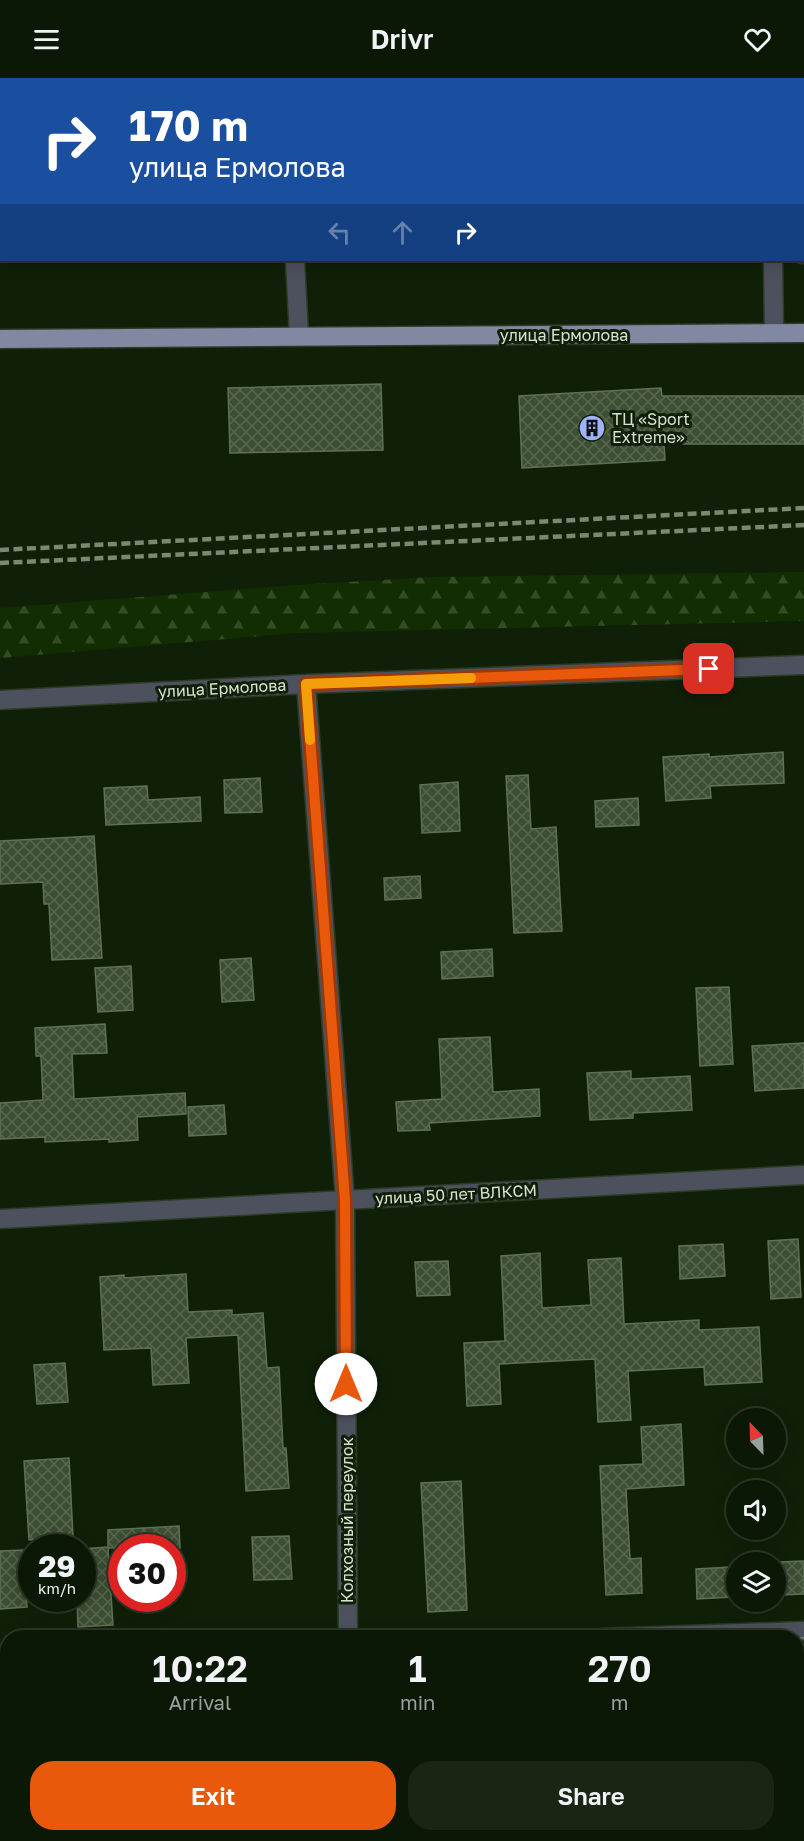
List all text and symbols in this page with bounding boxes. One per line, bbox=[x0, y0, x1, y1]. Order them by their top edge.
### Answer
icon: menu bbox=[30, 23, 63, 56]
text: Drivr bbox=[370, 23, 434, 55]
icon: heart bbox=[741, 23, 774, 56]
text: 170 m bbox=[129, 100, 248, 150]
icon: right bbox=[30, 102, 108, 180]
text: улица Ермолова bbox=[129, 151, 346, 183]
icon: left bbox=[323, 216, 356, 249]
icon: ahead bbox=[386, 216, 419, 249]
icon: right bbox=[449, 216, 482, 249]
street label: улица Ермолова bbox=[500, 325, 628, 345]
place label: ТЦ «Sport Extreme» bbox=[612, 409, 690, 447]
building icon: ТЦ «Sport Extreme» bbox=[577, 413, 607, 443]
pin bbox=[683, 643, 734, 694]
icon: arrive bbox=[692, 652, 725, 685]
street label: улица Ермолова bbox=[157, 675, 287, 701]
street label: улица 50 лет ВЛКСМ bbox=[375, 1180, 537, 1208]
position arrow bbox=[314, 1352, 378, 1416]
north arrow bbox=[726, 1408, 786, 1468]
map controls bbox=[726, 1408, 786, 1612]
street label: Колхозный переулок bbox=[337, 1437, 357, 1603]
button: sound bbox=[726, 1480, 786, 1540]
speed limit sign: 30 bbox=[108, 1534, 186, 1612]
text: 29 bbox=[38, 1548, 76, 1584]
button: layers bbox=[726, 1552, 786, 1612]
text: km/h bbox=[38, 1579, 76, 1597]
text: 10:22 bbox=[152, 1647, 248, 1690]
text: 1 bbox=[409, 1647, 427, 1690]
text: 270 bbox=[588, 1647, 652, 1690]
text: Arrival bbox=[169, 1690, 231, 1714]
text: min bbox=[400, 1690, 435, 1714]
text: m bbox=[611, 1690, 629, 1714]
button: Exit bbox=[30, 1761, 396, 1830]
button: Share bbox=[408, 1761, 774, 1830]

